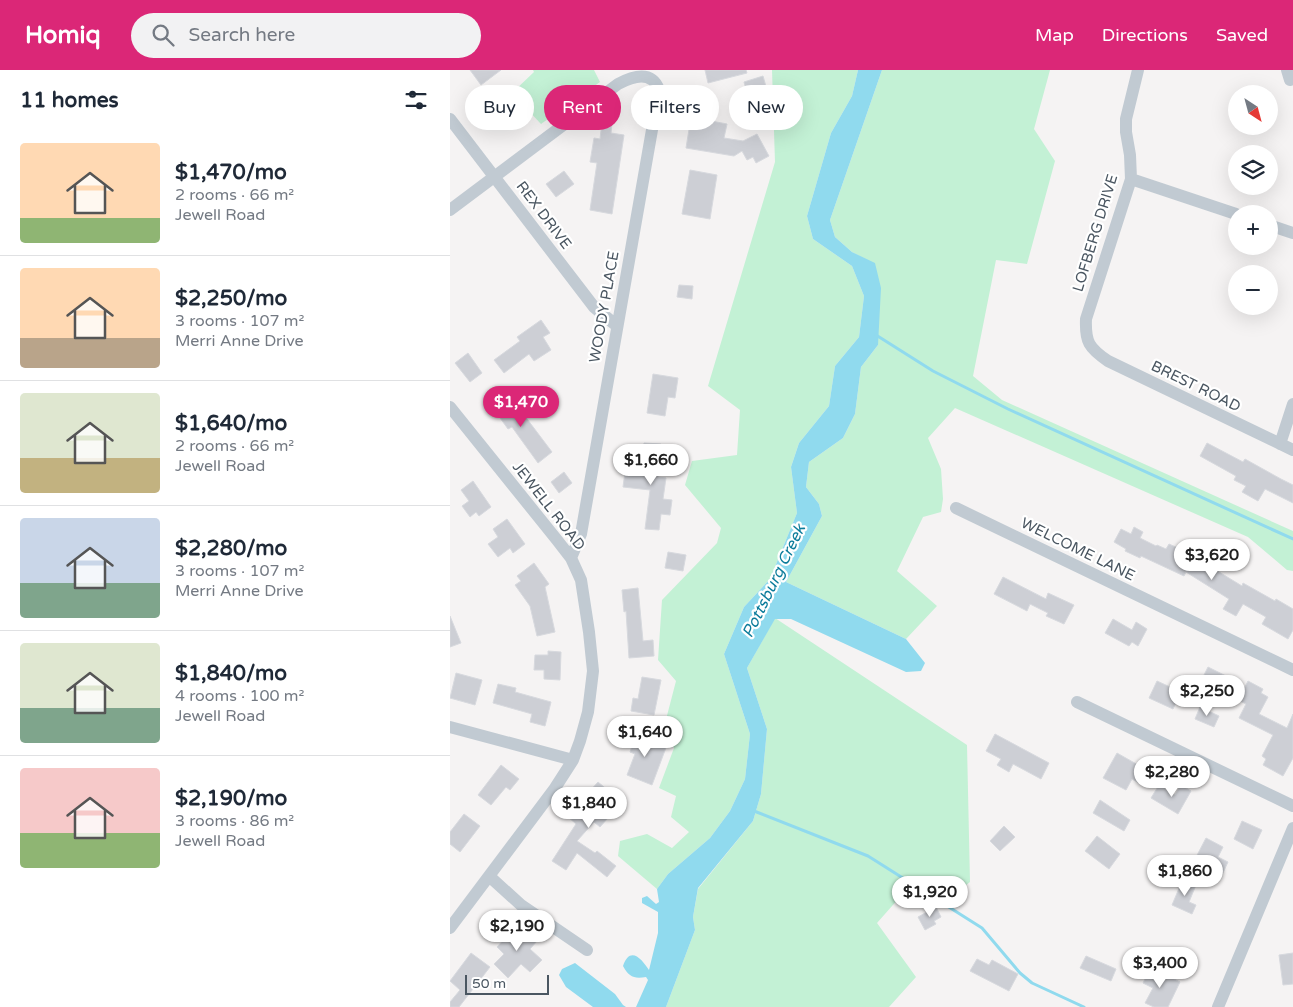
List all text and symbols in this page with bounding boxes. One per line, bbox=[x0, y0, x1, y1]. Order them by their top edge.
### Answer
search box bbox=[131, 13, 481, 58]
text: Homiq bbox=[25, 21, 101, 50]
icon: search bbox=[149, 21, 177, 49]
text: Search here bbox=[189, 24, 295, 46]
text: Map bbox=[1035, 24, 1074, 46]
text: Directions bbox=[1102, 24, 1188, 46]
text: Saved bbox=[1216, 24, 1268, 46]
chip: Buy bbox=[465, 85, 534, 130]
chip: Rent bbox=[544, 85, 621, 130]
chip: Filters bbox=[631, 85, 719, 130]
chip: New bbox=[729, 85, 803, 130]
north arrow bbox=[1228, 85, 1278, 135]
map controls bbox=[1228, 85, 1278, 315]
icon: filters bbox=[402, 86, 430, 114]
text: 11 homes bbox=[20, 88, 119, 113]
button: layers bbox=[1228, 145, 1278, 195]
text: $1,470/mo bbox=[175, 160, 287, 185]
icon: home bbox=[60, 163, 120, 223]
street label: LOFBERG DRIVE bbox=[1069, 172, 1121, 294]
street label: REX DRIVE bbox=[513, 177, 575, 253]
text: 2 rooms · 66 m² bbox=[175, 185, 294, 205]
text: Jewell Road bbox=[175, 205, 265, 225]
button: + bbox=[1228, 205, 1278, 255]
street label: WOODY PLACE bbox=[585, 250, 623, 364]
button: − bbox=[1228, 265, 1278, 315]
text: $2,250/mo bbox=[175, 286, 287, 311]
icon: home bbox=[60, 288, 120, 348]
text: 3 rooms · 107 m² bbox=[175, 311, 304, 331]
text: Merri Anne Drive bbox=[175, 331, 304, 351]
street label: BREST ROAD bbox=[1148, 357, 1244, 415]
pin: $1,470 bbox=[480, 386, 562, 428]
text: $1,470 bbox=[494, 392, 548, 412]
text: $1,640/mo bbox=[175, 411, 287, 436]
icon: home bbox=[60, 413, 120, 473]
text: 2 rooms · 66 m² bbox=[175, 436, 294, 456]
pin: $1,660 bbox=[610, 444, 692, 486]
text: $1,660 bbox=[624, 450, 678, 470]
text: Jewell Road bbox=[175, 456, 265, 476]
street label: JEWELL ROAD bbox=[509, 458, 589, 554]
street label: WELCOME LANE bbox=[1018, 514, 1138, 584]
water label: Pottsburg Creek bbox=[738, 520, 811, 641]
text: $2,280/mo bbox=[175, 536, 287, 561]
icon: home bbox=[60, 538, 120, 598]
pin: $3,620 bbox=[1171, 538, 1253, 581]
text: $3,620 bbox=[1185, 545, 1239, 565]
text: 3 rooms · 107 m² bbox=[175, 561, 304, 581]
text: Merri Anne Drive bbox=[175, 581, 304, 601]
text: $1,840/mo bbox=[175, 661, 287, 686]
icon: home bbox=[60, 663, 120, 723]
pin: $2,250 bbox=[1166, 674, 1248, 717]
text: $2,250 bbox=[1180, 681, 1234, 701]
text: 4 rooms · 100 m² bbox=[175, 686, 304, 706]
text: Jewell Road bbox=[175, 706, 265, 726]
pin: $1,640 bbox=[604, 716, 686, 758]
text: $1,640 bbox=[618, 722, 672, 742]
pin: $2,280 bbox=[1131, 756, 1213, 798]
text: $2,280 bbox=[1145, 762, 1199, 782]
text: $2,190/mo bbox=[175, 786, 287, 811]
pin: $1,840 bbox=[548, 786, 630, 829]
icon: home bbox=[60, 788, 120, 848]
text: $1,840 bbox=[562, 793, 616, 813]
text: 3 rooms · 86 m² bbox=[175, 811, 294, 831]
text: Jewell Road bbox=[175, 831, 265, 851]
pin: $1,860 bbox=[1144, 854, 1226, 897]
text: $1,860 bbox=[1158, 861, 1212, 881]
pin: $1,920 bbox=[889, 876, 971, 918]
text: $1,920 bbox=[903, 882, 957, 902]
pin: $2,190 bbox=[476, 910, 558, 952]
text: $2,190 bbox=[490, 916, 544, 936]
pin: $3,400 bbox=[1119, 946, 1201, 989]
text: $3,400 bbox=[1133, 953, 1187, 973]
scale bar bbox=[465, 972, 549, 995]
text: 50 m bbox=[472, 975, 506, 992]

